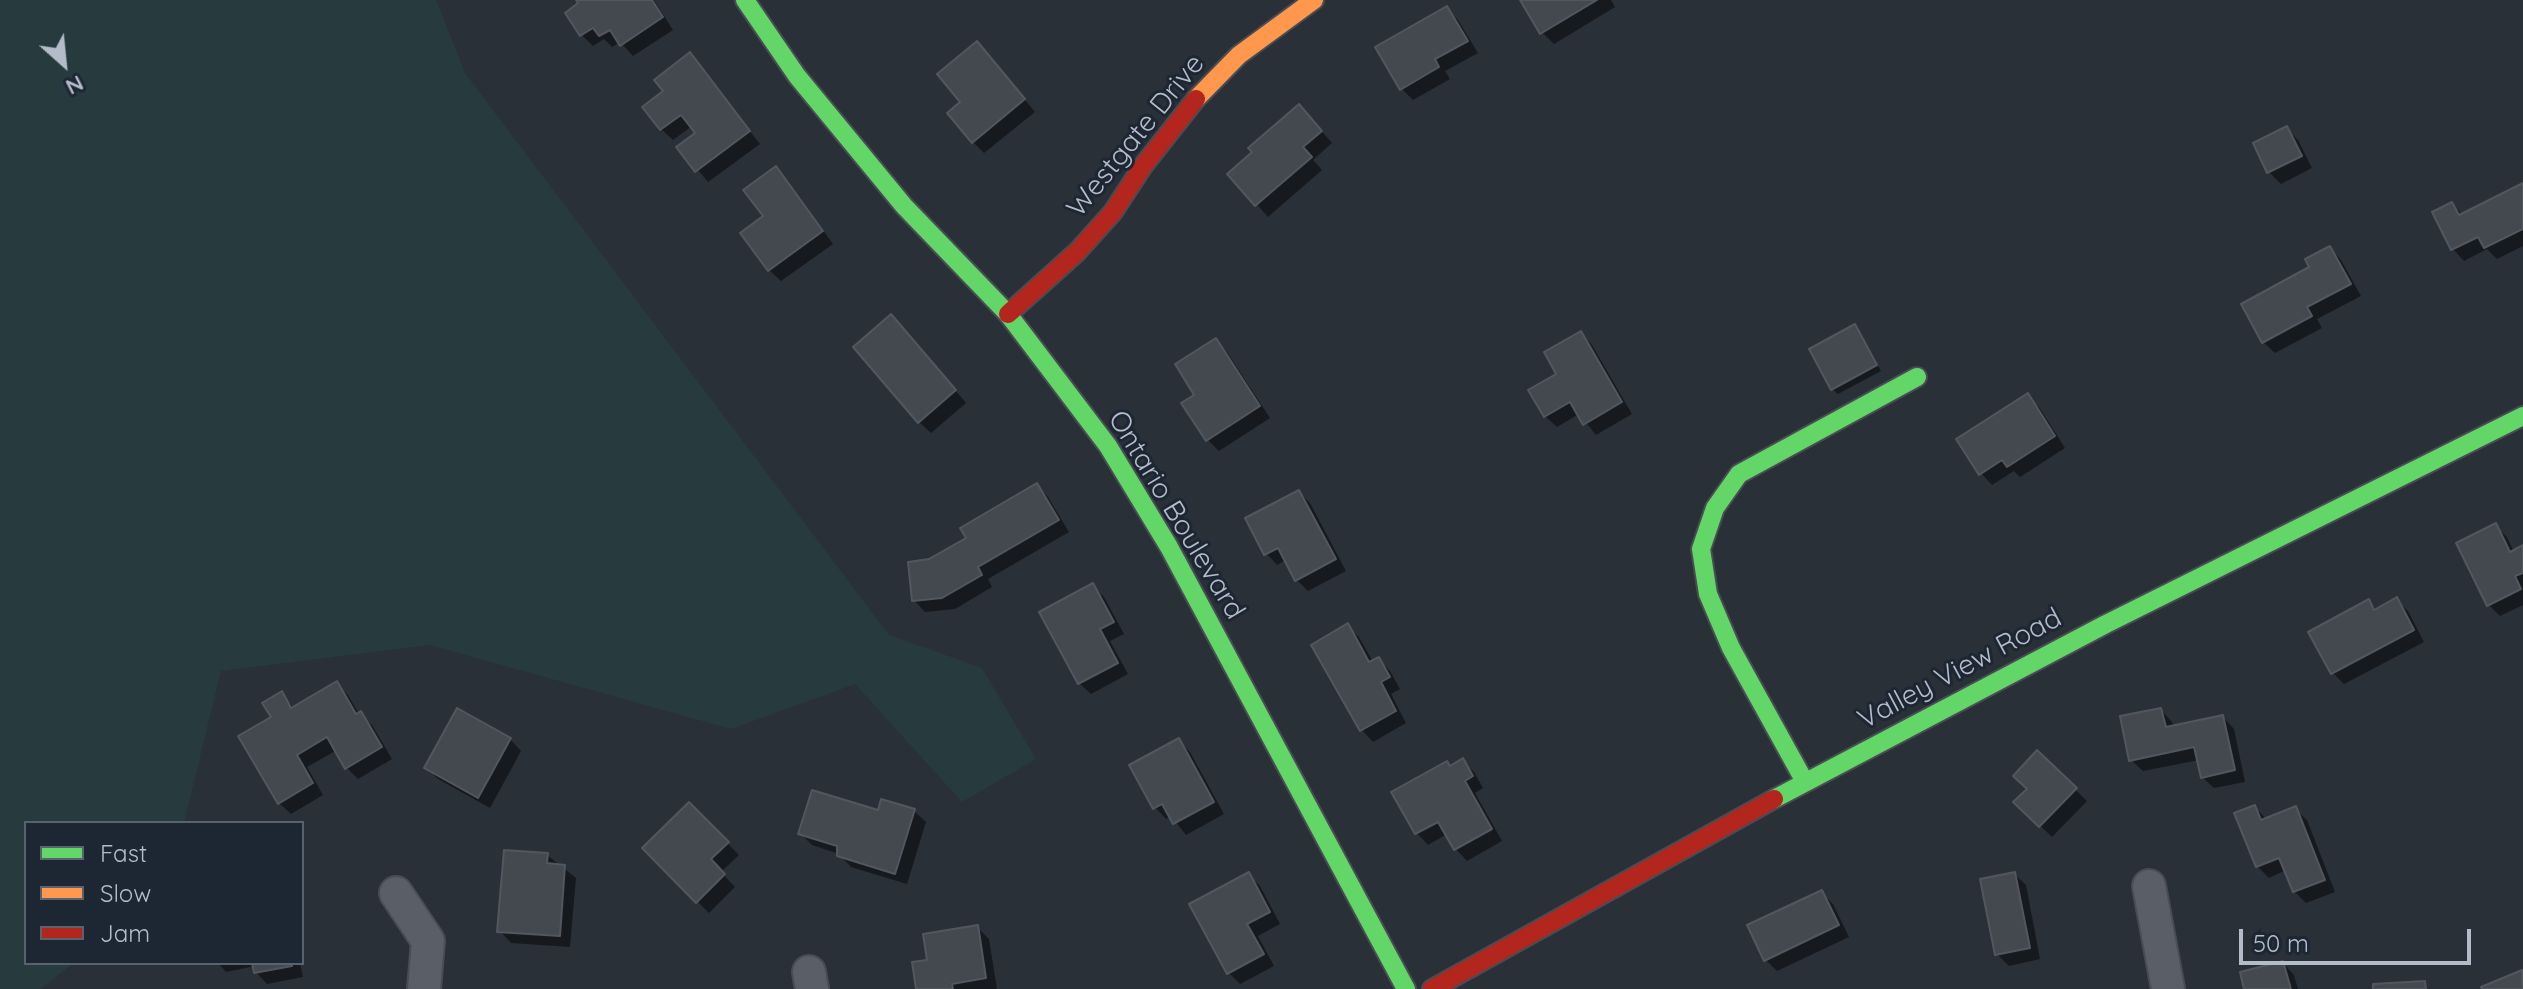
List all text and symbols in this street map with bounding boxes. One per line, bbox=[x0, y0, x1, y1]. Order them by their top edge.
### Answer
north arrow bbox=[24, 24, 104, 104]
street label: Westgate Drive bbox=[1060, 48, 1212, 224]
text: N bbox=[61, 69, 88, 102]
street label: Ontario Boulevard bbox=[1101, 405, 1251, 625]
street label: Valley View Road bbox=[1852, 601, 2068, 737]
legend bbox=[24, 821, 304, 965]
text: Fast bbox=[100, 838, 147, 868]
text: Slow bbox=[100, 878, 151, 908]
scale bar bbox=[2243, 913, 2475, 963]
text: Jam bbox=[100, 918, 150, 948]
text: 50 m bbox=[2253, 928, 2309, 958]

